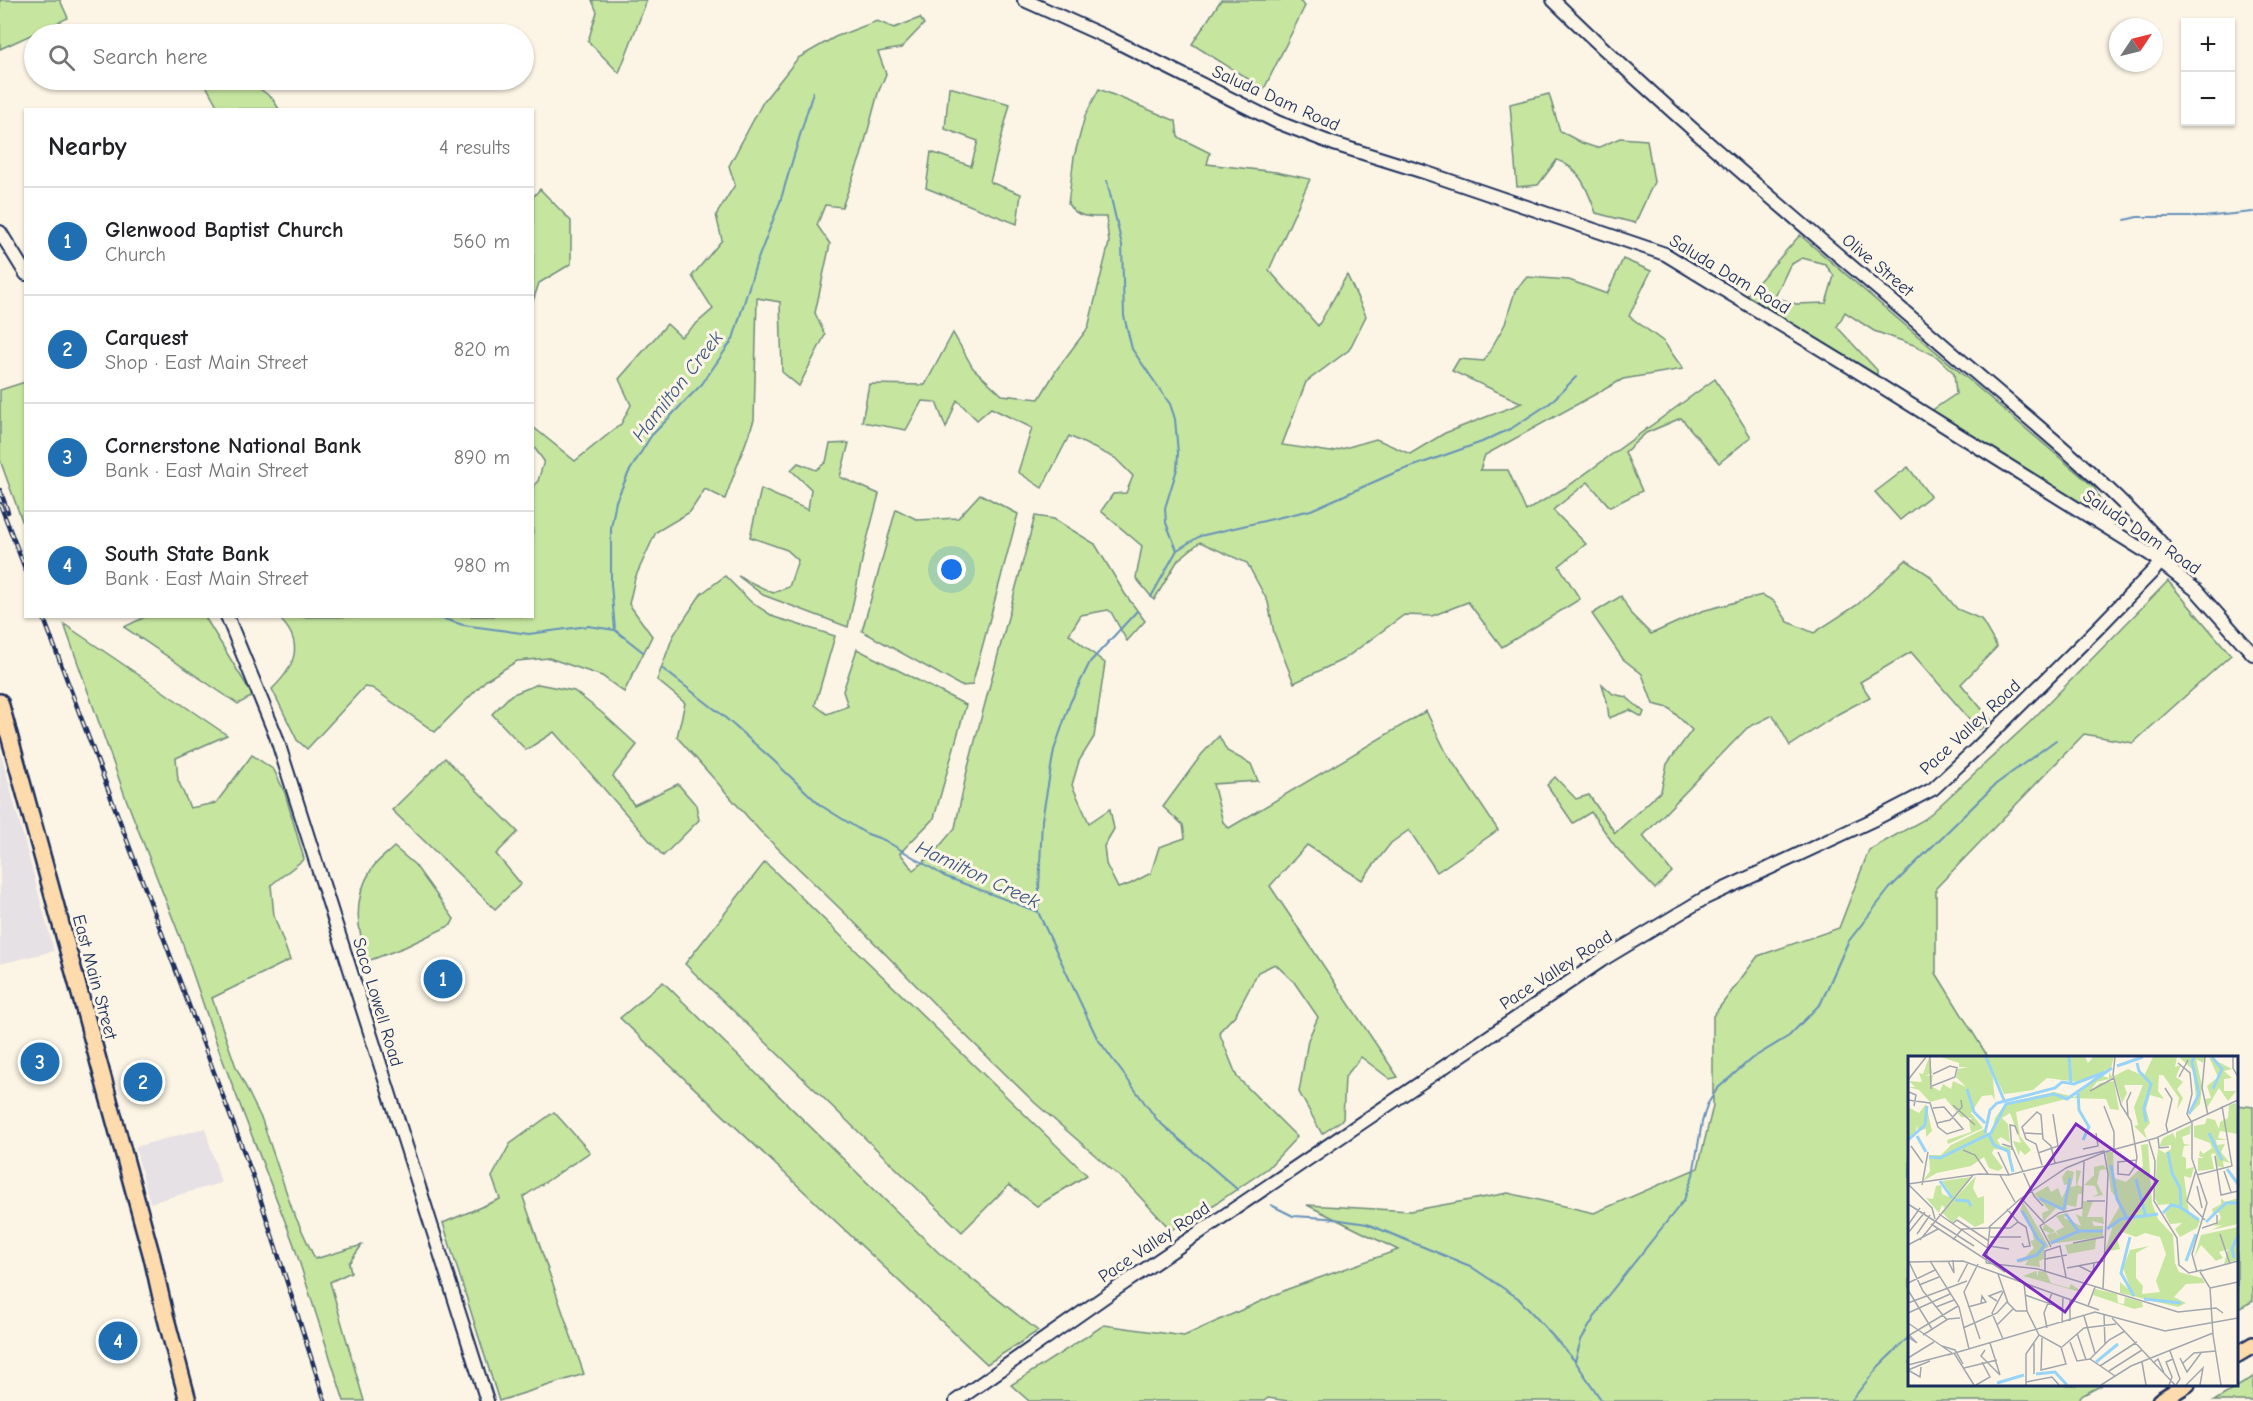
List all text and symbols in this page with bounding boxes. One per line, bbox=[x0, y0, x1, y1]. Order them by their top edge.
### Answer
north arrow bbox=[2109, 18, 2163, 72]
map controls bbox=[2181, 18, 2235, 126]
button: + bbox=[2181, 18, 2235, 72]
search box bbox=[24, 24, 534, 90]
icon: search bbox=[45, 41, 78, 74]
text: Search here bbox=[93, 44, 208, 70]
street label: Saluda Dam Road bbox=[1209, 61, 1343, 136]
button: − bbox=[2181, 72, 2235, 126]
text: Nearby bbox=[48, 132, 127, 162]
text: 4 results bbox=[439, 136, 510, 159]
text: Glenwood Baptist Church bbox=[105, 217, 344, 243]
street label: Olive Street bbox=[1838, 229, 1918, 302]
text: 1 bbox=[64, 230, 71, 253]
text: 560 m bbox=[453, 230, 510, 253]
street label: Saluda Dam Road bbox=[1665, 230, 1794, 319]
text: Church bbox=[105, 243, 166, 266]
text: Carquest bbox=[105, 325, 188, 351]
water label: Hamilton Creek bbox=[627, 326, 728, 446]
text: 2 bbox=[63, 338, 72, 361]
text: 820 m bbox=[454, 338, 510, 361]
text: Shop · East Main Street bbox=[105, 351, 307, 374]
text: Cornerstone National Bank bbox=[105, 433, 361, 459]
text: 3 bbox=[63, 446, 72, 469]
text: 890 m bbox=[454, 446, 510, 469]
text: Bank · East Main Street bbox=[105, 459, 308, 482]
street label: Saluda Dam Road bbox=[2079, 485, 2205, 580]
text: South State Bank bbox=[105, 541, 269, 567]
text: 4 bbox=[63, 554, 72, 577]
text: 980 m bbox=[454, 554, 510, 577]
your location bbox=[937, 555, 966, 584]
text: Bank · East Main Street bbox=[105, 567, 308, 590]
street label: Pace Valley Road bbox=[1916, 675, 2025, 779]
water label: Hamilton Creek bbox=[912, 836, 1044, 913]
street label: East Main Street bbox=[68, 912, 121, 1043]
street label: Pace Valley Road bbox=[1496, 926, 1617, 1015]
street label: Saco Lowell Road bbox=[348, 935, 407, 1069]
pin: 1 bbox=[424, 956, 462, 1002]
pin: 3 bbox=[20, 1040, 60, 1084]
inset map bbox=[1908, 1056, 2238, 1386]
pin: 2 bbox=[124, 1060, 162, 1104]
street label: Pace Valley Road bbox=[1094, 1197, 1214, 1287]
pin: 4 bbox=[98, 1318, 138, 1364]

